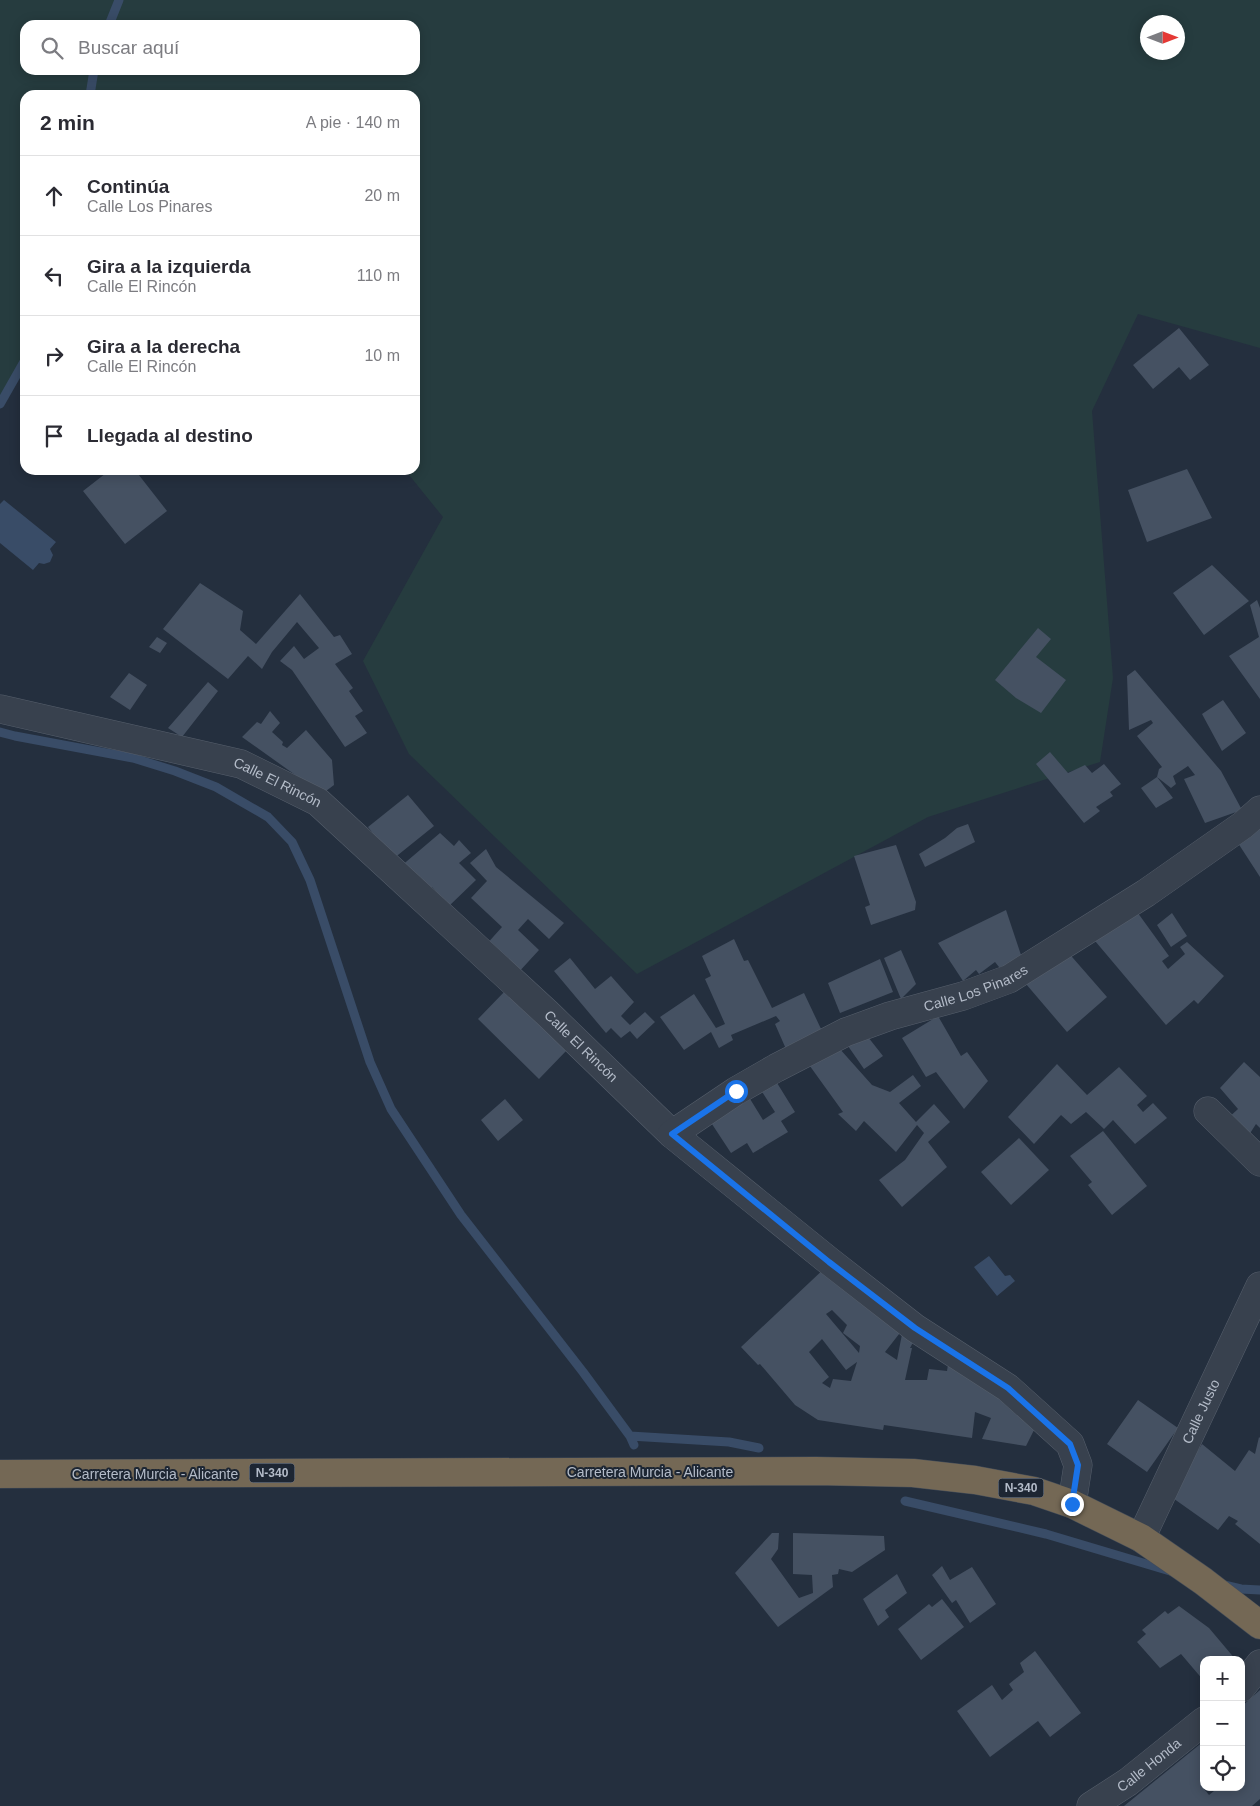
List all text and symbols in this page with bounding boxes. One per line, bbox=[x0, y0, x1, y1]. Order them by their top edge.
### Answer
north arrow bbox=[1140, 15, 1185, 60]
search box bbox=[20, 20, 420, 75]
icon: search bbox=[38, 34, 66, 62]
text: Buscar aquí bbox=[78, 37, 179, 58]
text: 2 min bbox=[40, 111, 95, 134]
text: A pie · 140 m bbox=[306, 114, 400, 131]
text: Continúa bbox=[87, 176, 169, 197]
icon: ahead bbox=[40, 182, 68, 210]
text: 20 m bbox=[364, 187, 400, 204]
text: Calle Los Pinares bbox=[87, 198, 212, 215]
text: Gira a la izquierda bbox=[87, 256, 251, 277]
icon: left bbox=[40, 262, 68, 290]
text: 110 m bbox=[357, 267, 400, 284]
text: Calle El Rincón bbox=[87, 278, 196, 295]
text: Gira a la derecha bbox=[87, 336, 240, 357]
icon: right bbox=[40, 342, 68, 370]
text: 10 m bbox=[364, 347, 400, 364]
text: Calle El Rincón bbox=[87, 358, 196, 375]
icon: arrive bbox=[40, 422, 68, 450]
text: Llegada al destino bbox=[87, 425, 253, 446]
street label: Calle El Rincón bbox=[232, 755, 324, 810]
street label: Calle Los Pinares bbox=[922, 961, 1031, 1014]
street label: Calle El Rincón bbox=[541, 1007, 621, 1085]
route start bbox=[725, 1080, 748, 1103]
street label: Calle Justo bbox=[1179, 1376, 1223, 1446]
road number: N-340 bbox=[250, 1464, 294, 1482]
street label: Carretera Murcia - Alicante bbox=[567, 1464, 733, 1480]
street label: Carretera Murcia - Alicante bbox=[72, 1466, 238, 1482]
road number: N-340 bbox=[998, 1479, 1044, 1498]
route end bbox=[1061, 1493, 1084, 1516]
map controls bbox=[1200, 1656, 1245, 1791]
button: + bbox=[1200, 1656, 1245, 1701]
button: − bbox=[1200, 1701, 1245, 1746]
street label: Calle Honda bbox=[1114, 1735, 1184, 1795]
button: locate bbox=[1200, 1746, 1245, 1791]

